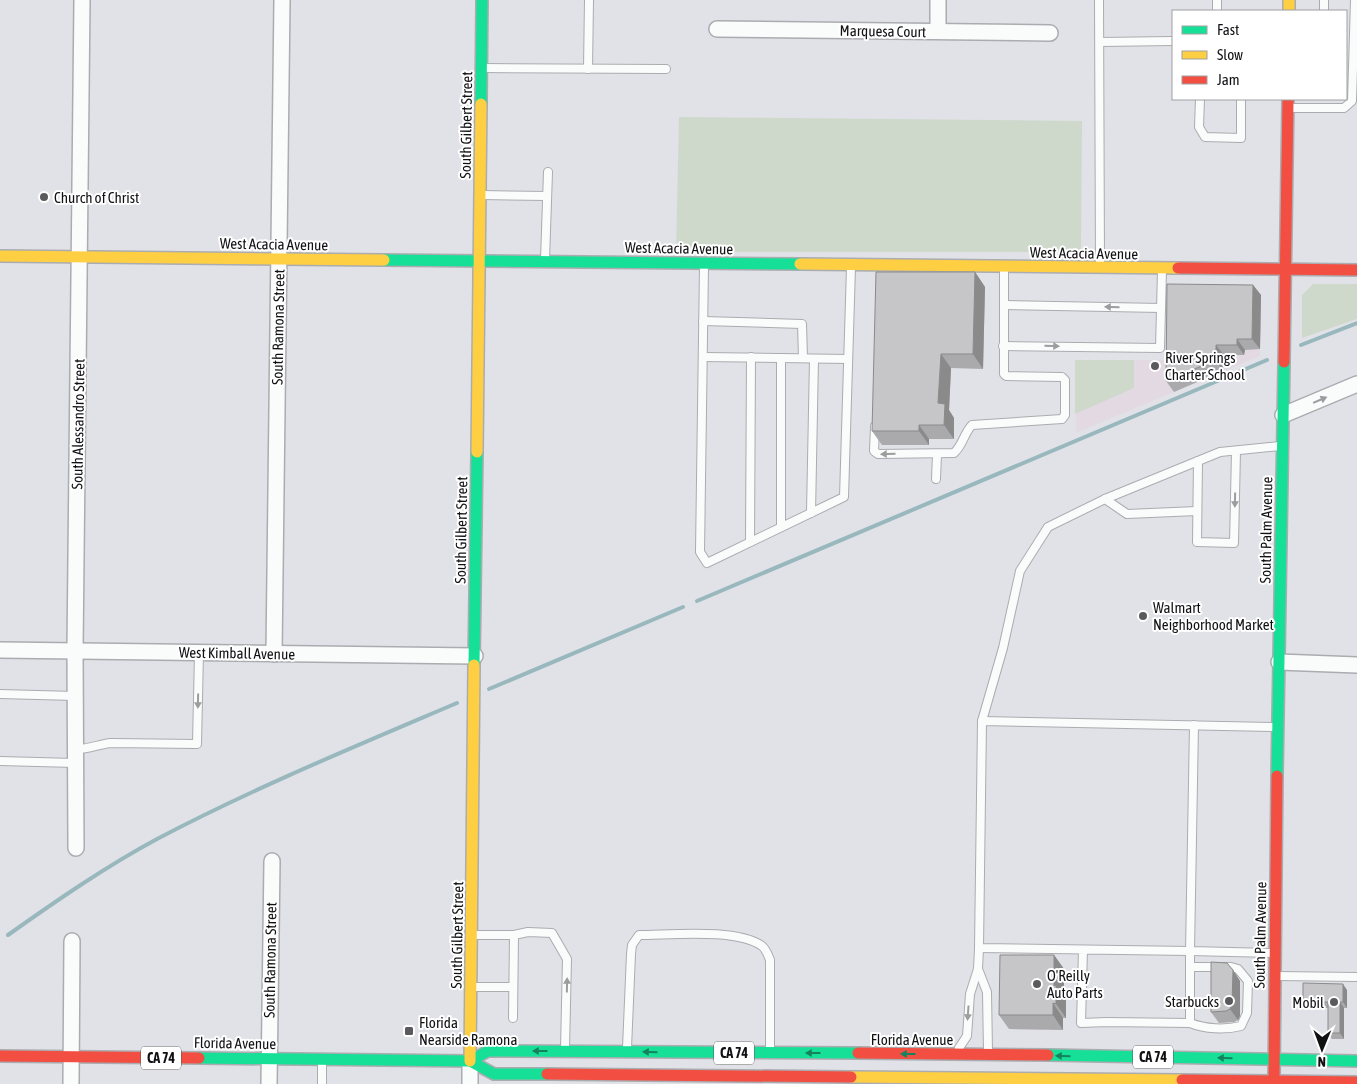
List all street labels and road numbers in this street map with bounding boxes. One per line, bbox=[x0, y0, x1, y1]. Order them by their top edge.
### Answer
street label: Marquesa Court bbox=[840, 22, 926, 40]
street label: South Gilbert Street bbox=[457, 71, 475, 179]
street label: West Acacia Avenue bbox=[220, 235, 328, 253]
street label: West Acacia Avenue bbox=[625, 239, 733, 257]
street label: West Acacia Avenue bbox=[1030, 244, 1138, 262]
street label: South Ramona Street bbox=[268, 269, 288, 385]
street label: South Alessandro Street bbox=[68, 359, 88, 489]
street label: South Gilbert Street bbox=[452, 476, 470, 584]
street label: South Palm Avenue bbox=[1257, 476, 1275, 583]
street label: West Kimball Avenue bbox=[179, 643, 295, 663]
street label: South Gilbert Street bbox=[448, 881, 466, 989]
street label: South Palm Avenue bbox=[1251, 881, 1269, 988]
street label: South Ramona Street bbox=[260, 902, 280, 1018]
street label: Florida Avenue bbox=[871, 1031, 953, 1048]
street label: Florida Avenue bbox=[194, 1034, 277, 1052]
road number: CA 74 bbox=[714, 1042, 754, 1064]
road number: CA 74 bbox=[141, 1046, 181, 1070]
road number: CA 74 bbox=[1133, 1046, 1173, 1068]

